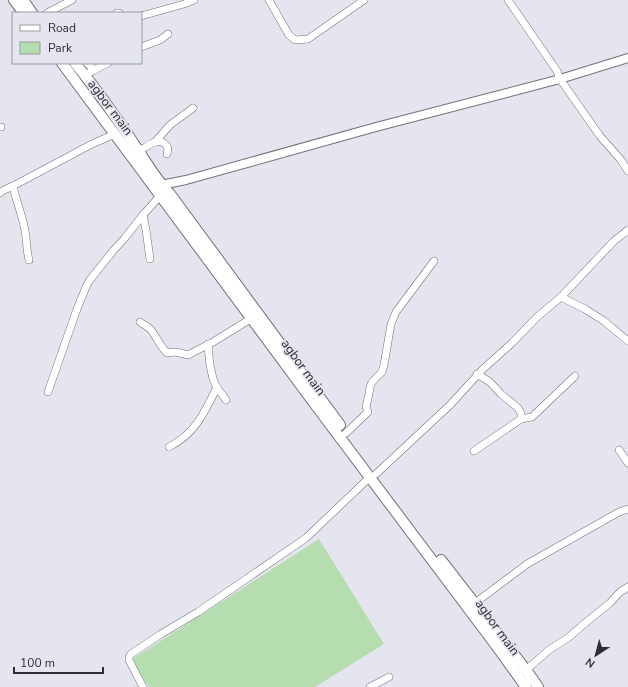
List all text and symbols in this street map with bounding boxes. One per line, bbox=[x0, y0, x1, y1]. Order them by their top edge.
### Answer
legend bbox=[12, 12, 142, 64]
text: Road bbox=[48, 20, 76, 36]
text: Park bbox=[48, 40, 73, 56]
street label: agbor main bbox=[83, 76, 137, 139]
street label: agbor main bbox=[277, 336, 330, 399]
street label: agbor main bbox=[471, 596, 524, 659]
north arrow bbox=[576, 635, 616, 675]
scale bar bbox=[14, 649, 103, 675]
text: N bbox=[583, 654, 598, 671]
text: 100 m bbox=[20, 655, 55, 671]

